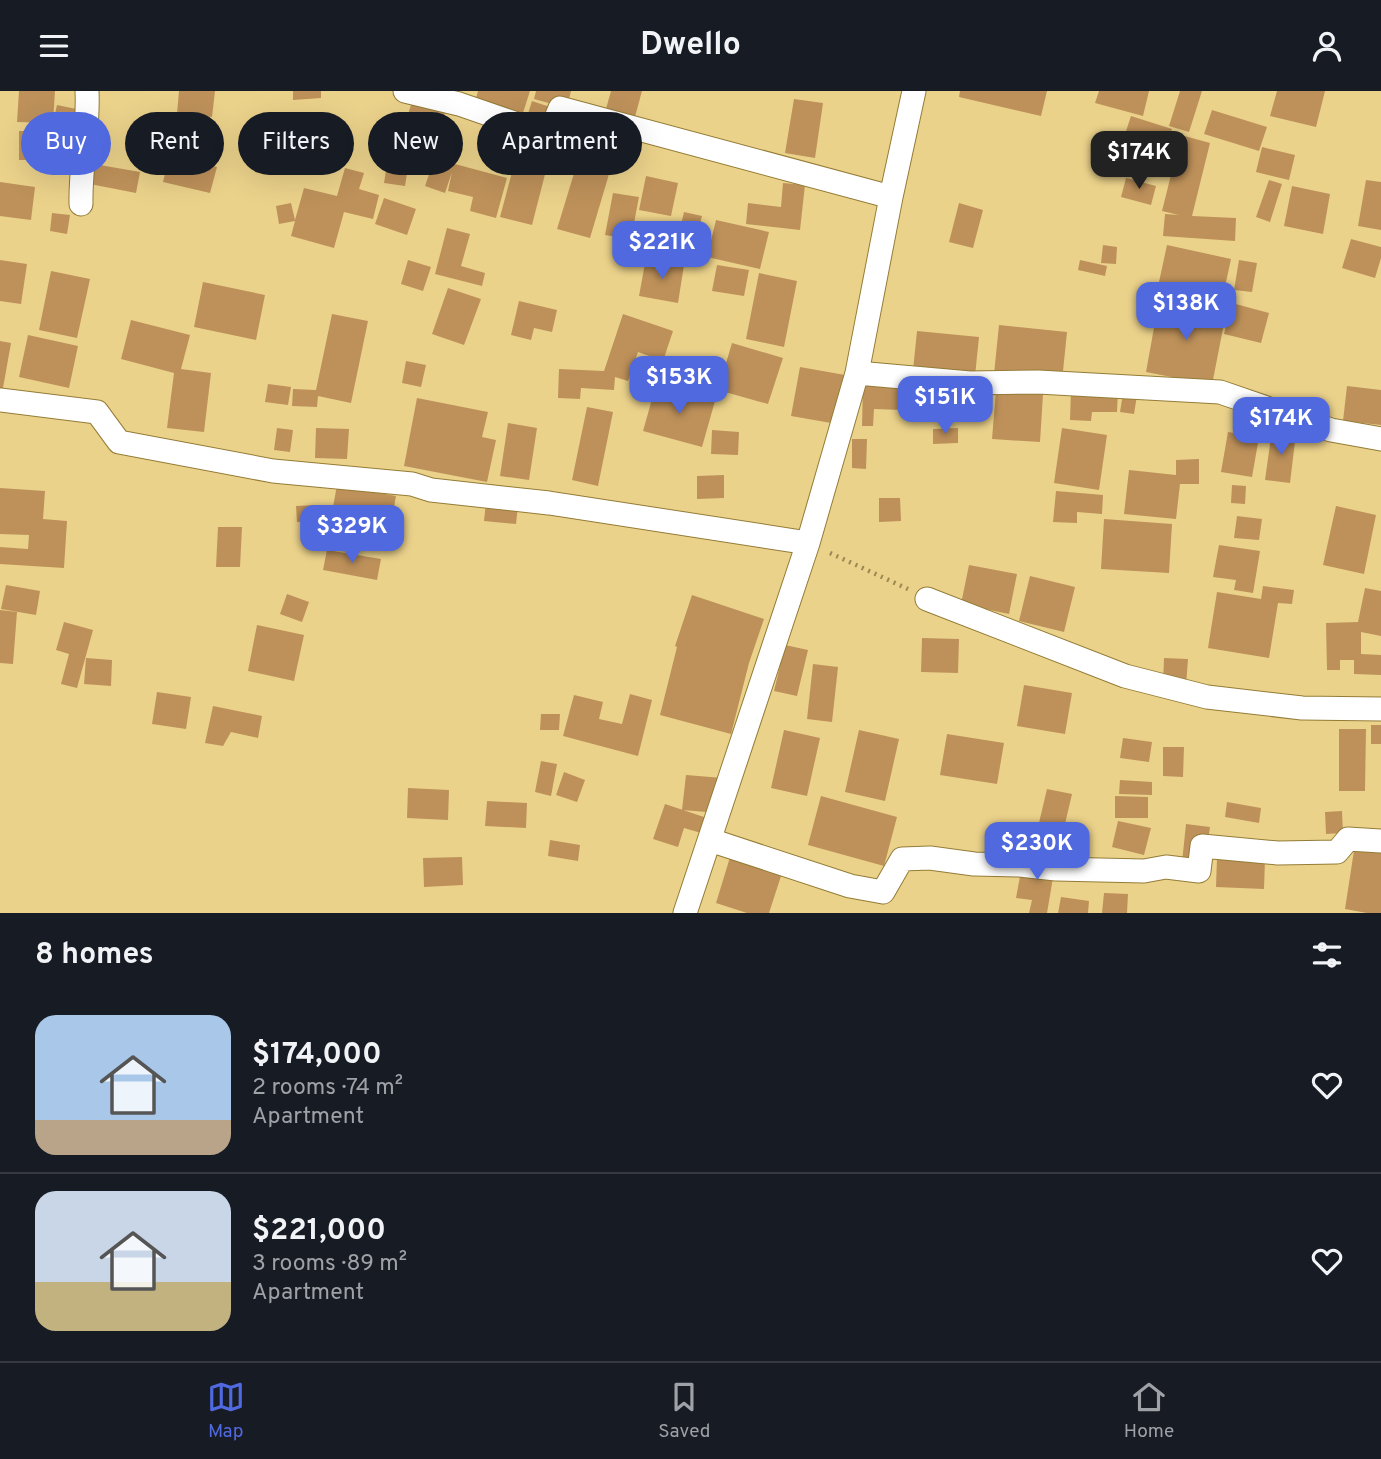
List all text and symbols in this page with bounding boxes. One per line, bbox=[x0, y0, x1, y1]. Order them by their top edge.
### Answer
text: Dwello bbox=[640, 26, 741, 66]
icon: menu bbox=[35, 27, 73, 65]
icon: person bbox=[1308, 27, 1346, 65]
chip: Buy bbox=[21, 112, 111, 175]
chip: Rent bbox=[125, 112, 224, 175]
chip: Filters bbox=[238, 112, 354, 175]
chip: New bbox=[368, 112, 463, 175]
chip: Apartment bbox=[477, 112, 642, 175]
pin: $174K bbox=[1090, 132, 1188, 191]
text: $174K bbox=[1107, 139, 1171, 168]
pin: $221K bbox=[613, 221, 711, 281]
text: $221K bbox=[628, 229, 696, 258]
pin: $138K bbox=[1137, 282, 1235, 342]
text: $138K bbox=[1152, 290, 1220, 319]
pin: $153K bbox=[630, 357, 728, 416]
text: $153K bbox=[645, 364, 713, 393]
pin: $151K bbox=[896, 377, 994, 436]
text: $151K bbox=[914, 384, 976, 413]
pin: $174K bbox=[1232, 397, 1330, 457]
text: $174K bbox=[1249, 405, 1313, 434]
pin: $329K bbox=[303, 505, 401, 565]
text: $329K bbox=[316, 513, 388, 542]
pin: $230K bbox=[988, 823, 1086, 882]
text: $230K bbox=[1001, 830, 1073, 859]
icon: filters bbox=[1308, 936, 1346, 974]
text: 8 homes bbox=[35, 937, 154, 974]
text: $174,000 bbox=[252, 1037, 382, 1074]
icon: home bbox=[91, 1043, 175, 1127]
icon: heart bbox=[1308, 1066, 1346, 1104]
text: 2 rooms · 74 m² bbox=[252, 1074, 403, 1103]
text: Apartment bbox=[252, 1103, 364, 1132]
text: $221,000 bbox=[252, 1213, 386, 1250]
icon: home bbox=[91, 1219, 175, 1303]
icon: heart bbox=[1308, 1242, 1346, 1280]
text: 3 rooms · 89 m² bbox=[252, 1250, 407, 1279]
text: Apartment bbox=[252, 1279, 364, 1308]
tab: Map bbox=[207, 1378, 245, 1444]
tab: Saved bbox=[658, 1378, 710, 1444]
tab: Home bbox=[1124, 1378, 1174, 1444]

